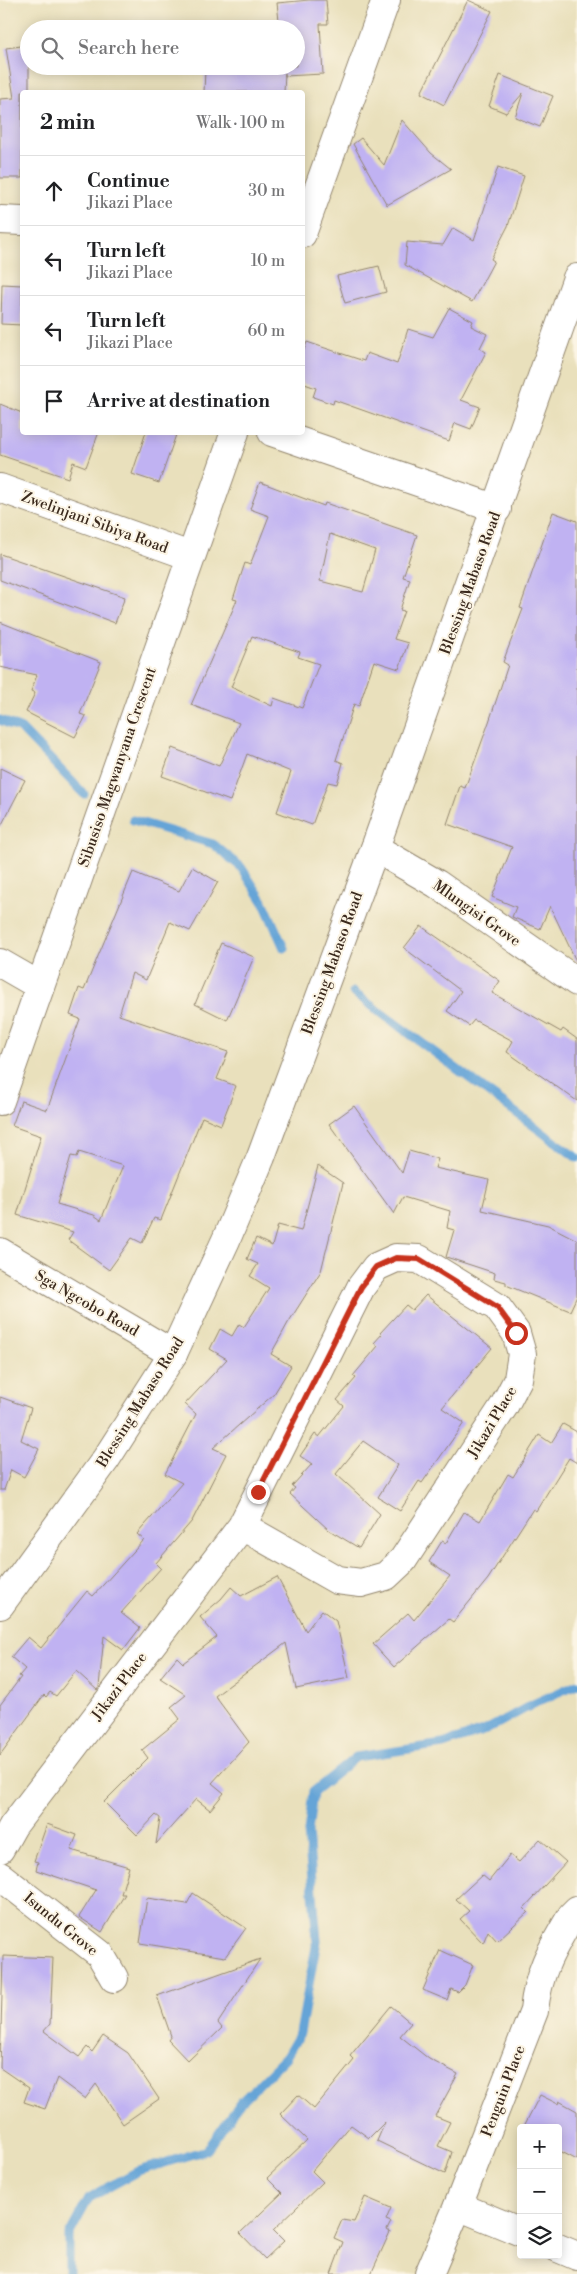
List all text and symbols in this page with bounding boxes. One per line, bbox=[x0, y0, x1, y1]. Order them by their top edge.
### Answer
search box bbox=[20, 20, 305, 75]
icon: search bbox=[38, 34, 66, 62]
text: Search here bbox=[78, 36, 179, 60]
text: 2 min bbox=[40, 110, 95, 136]
text: Walk · 100 m bbox=[196, 113, 285, 133]
text: Continue bbox=[87, 169, 170, 193]
icon: ahead bbox=[40, 177, 68, 205]
text: 30 m bbox=[248, 181, 285, 201]
text: Jikazi Place bbox=[87, 193, 173, 213]
text: Turn left bbox=[87, 239, 166, 263]
icon: left bbox=[40, 247, 68, 275]
text: 10 m bbox=[251, 251, 285, 271]
text: Jikazi Place bbox=[87, 263, 173, 283]
text: Turn left bbox=[87, 309, 166, 333]
icon: left bbox=[40, 317, 68, 345]
text: 60 m bbox=[247, 321, 285, 341]
text: Jikazi Place bbox=[87, 333, 173, 353]
icon: arrive bbox=[40, 387, 68, 415]
text: Arrive at destination bbox=[87, 389, 270, 413]
street label: Zwelinjani Sibiya Road bbox=[19, 487, 171, 558]
street label: Blessing Mabaso Road bbox=[435, 509, 505, 658]
street label: Sibusiso Magwanyana Crescent bbox=[74, 664, 161, 870]
street label: Mlungisi Grove bbox=[429, 876, 524, 951]
street label: Blessing Mabaso Road bbox=[297, 889, 367, 1038]
street label: Sga Ngcobo Road bbox=[31, 1266, 143, 1341]
route start bbox=[505, 1322, 528, 1345]
street label: Blessing Mabaso Road bbox=[92, 1333, 189, 1472]
street label: Jikazi Place bbox=[463, 1383, 521, 1462]
route end bbox=[247, 1481, 270, 1504]
street label: Jikazi Place bbox=[87, 1648, 151, 1725]
street label: Isundu Grove bbox=[20, 1889, 102, 1960]
street label: Penguin Place bbox=[477, 2043, 530, 2140]
map controls bbox=[517, 2124, 562, 2259]
button: + bbox=[517, 2124, 562, 2169]
button: − bbox=[517, 2169, 562, 2214]
button: layers bbox=[517, 2214, 562, 2259]

